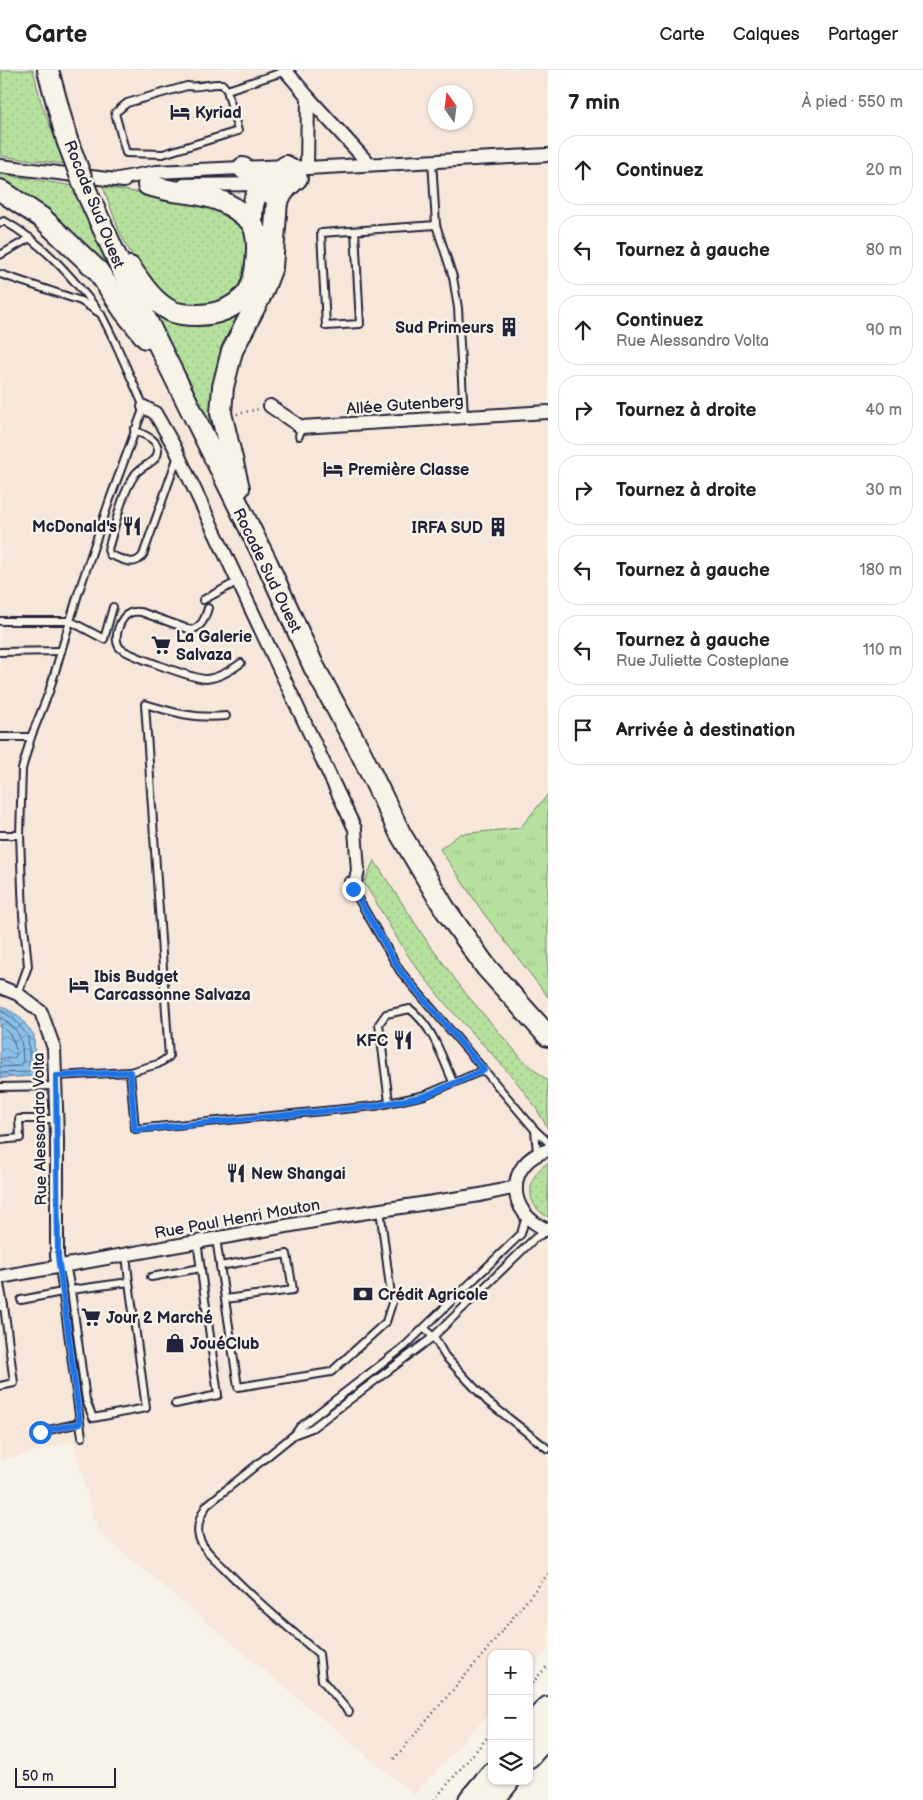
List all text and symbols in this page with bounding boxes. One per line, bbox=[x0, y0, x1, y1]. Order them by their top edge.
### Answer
text: Carte bbox=[25, 20, 87, 49]
text: Carte bbox=[659, 24, 705, 45]
text: Calques bbox=[733, 24, 800, 45]
text: Partager bbox=[828, 24, 898, 45]
north arrow bbox=[428, 85, 473, 130]
text: 7 min bbox=[568, 90, 620, 115]
text: À pied · 550 m bbox=[801, 93, 903, 112]
hotel icon: Kyriad bbox=[169, 101, 191, 123]
place label: Kyriad bbox=[195, 104, 242, 123]
street label: Rocade Sud Ouest bbox=[59, 138, 128, 271]
icon: ahead bbox=[569, 156, 597, 184]
text: Continuez bbox=[616, 159, 703, 182]
text: 20 m bbox=[866, 161, 902, 180]
icon: left bbox=[569, 236, 597, 264]
text: Tournez à gauche bbox=[616, 239, 770, 262]
text: 80 m bbox=[866, 241, 902, 260]
text: Continuez bbox=[616, 309, 703, 332]
building icon: Sud Primeurs bbox=[498, 316, 520, 338]
icon: ahead bbox=[569, 316, 597, 344]
place label: Sud Primeurs bbox=[395, 319, 494, 338]
text: 90 m bbox=[866, 321, 902, 340]
text: Rue Alessandro Volta bbox=[616, 332, 769, 351]
street label: Allée Gutenberg bbox=[346, 392, 464, 419]
icon: right bbox=[569, 396, 597, 424]
text: Tournez à droite bbox=[616, 399, 757, 422]
text: 40 m bbox=[865, 401, 902, 420]
hotel icon: Première Classe bbox=[322, 458, 344, 480]
place label: Première Classe bbox=[348, 461, 469, 480]
icon: right bbox=[569, 476, 597, 504]
text: Tournez à droite bbox=[616, 479, 757, 502]
text: 30 m bbox=[865, 481, 902, 500]
street label: Rocade Sud Ouest bbox=[228, 505, 305, 636]
restaurant icon: McDonald's bbox=[121, 515, 143, 537]
building icon: IRFA SUD bbox=[487, 516, 509, 538]
place label: McDonald's bbox=[32, 518, 117, 537]
place label: IRFA SUD bbox=[412, 519, 483, 538]
icon: left bbox=[569, 556, 597, 584]
text: Tournez à gauche bbox=[616, 559, 770, 582]
text: 180 m bbox=[860, 561, 902, 580]
place label: La Galerie Salvaza bbox=[176, 628, 252, 665]
text: Tournez à gauche bbox=[616, 629, 770, 652]
supermarket icon: La Galerie Salvaza bbox=[150, 634, 172, 656]
icon: left bbox=[569, 636, 597, 664]
text: 110 m bbox=[863, 641, 902, 660]
text: Rue Juliette Costeplane bbox=[616, 652, 789, 671]
icon: arrive bbox=[569, 716, 597, 744]
text: Arrivée à destination bbox=[616, 719, 795, 742]
route end bbox=[342, 878, 365, 901]
place label: Ibis Budget Carcassonne Salvaza bbox=[94, 968, 251, 1005]
hotel icon: Ibis Budget Carcassonne Salvaza bbox=[68, 974, 90, 996]
restaurant icon: KFC bbox=[392, 1029, 414, 1051]
place label: KFC bbox=[356, 1032, 388, 1051]
street label: Rue Alessandro Volta bbox=[30, 1052, 51, 1206]
restaurant icon: New Shangai bbox=[225, 1162, 247, 1184]
place label: New Shangai bbox=[251, 1165, 346, 1184]
street label: Rue Paul Henri Mouton bbox=[153, 1196, 321, 1243]
bank icon: Crédit Agricole bbox=[352, 1283, 374, 1305]
place label: Crédit Agricole bbox=[378, 1286, 488, 1305]
supermarket icon: Jour 2 Marché bbox=[80, 1306, 102, 1328]
place label: Jour 2 Marché bbox=[106, 1309, 213, 1328]
shop icon: JouéClub bbox=[164, 1332, 186, 1354]
place label: JouéClub bbox=[190, 1335, 260, 1354]
route start bbox=[29, 1421, 52, 1444]
map controls bbox=[488, 1650, 533, 1785]
button: + bbox=[488, 1650, 533, 1695]
button: − bbox=[488, 1695, 533, 1740]
button: layers bbox=[488, 1740, 533, 1785]
scale bar bbox=[15, 1765, 116, 1788]
text: 50 m bbox=[22, 1768, 54, 1785]

